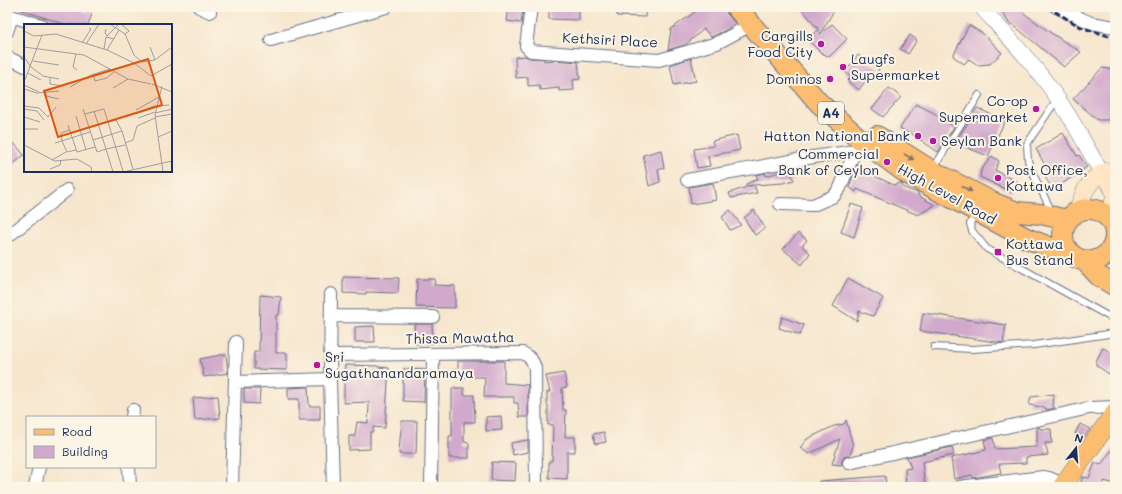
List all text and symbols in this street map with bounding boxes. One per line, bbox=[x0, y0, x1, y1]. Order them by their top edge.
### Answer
inset map bbox=[24, 24, 172, 172]
place label: Cargills Food City bbox=[747, 26, 813, 61]
street label: Kethsiri Place bbox=[562, 28, 658, 51]
marker: Cargills Food City bbox=[816, 39, 826, 49]
place label: Laugfs Supermarket bbox=[851, 49, 940, 84]
marker: Laugfs Supermarket bbox=[838, 62, 848, 72]
place label: Dominos bbox=[766, 69, 822, 88]
marker: Dominos bbox=[825, 74, 835, 84]
place label: Co-op Supermarket bbox=[939, 91, 1028, 126]
road number: A4 bbox=[818, 102, 844, 124]
marker: Co-op Supermarket bbox=[1031, 104, 1041, 114]
place label: Hatton National Bank bbox=[764, 126, 910, 145]
marker: Hatton National Bank bbox=[913, 131, 923, 141]
place label: Seylan Bank bbox=[941, 131, 1022, 150]
marker: Seylan Bank bbox=[928, 136, 938, 146]
place label: Commercial Bank of Ceylon bbox=[778, 144, 879, 179]
one-way arrow bbox=[904, 153, 915, 161]
marker: Commercial Bank of Ceylon bbox=[882, 157, 892, 167]
street label: High Level Road bbox=[895, 159, 1000, 229]
place label: Post Office, Kottawa bbox=[1006, 160, 1088, 195]
marker: Post Office, Kottawa bbox=[993, 173, 1003, 183]
one-way arrow bbox=[961, 185, 972, 192]
place label: Kottawa Bus Stand bbox=[1006, 234, 1073, 269]
marker: Kottawa Bus Stand bbox=[993, 247, 1003, 257]
street label: Thissa Mawatha bbox=[405, 327, 515, 348]
place label: Sri Sugathanandaramaya bbox=[325, 347, 474, 382]
marker: Sri Sugathanandaramaya bbox=[312, 360, 322, 370]
legend bbox=[26, 416, 156, 468]
text: Road bbox=[62, 423, 92, 439]
north arrow bbox=[1056, 428, 1096, 468]
text: N bbox=[1073, 430, 1085, 446]
text: Building bbox=[62, 443, 108, 459]

